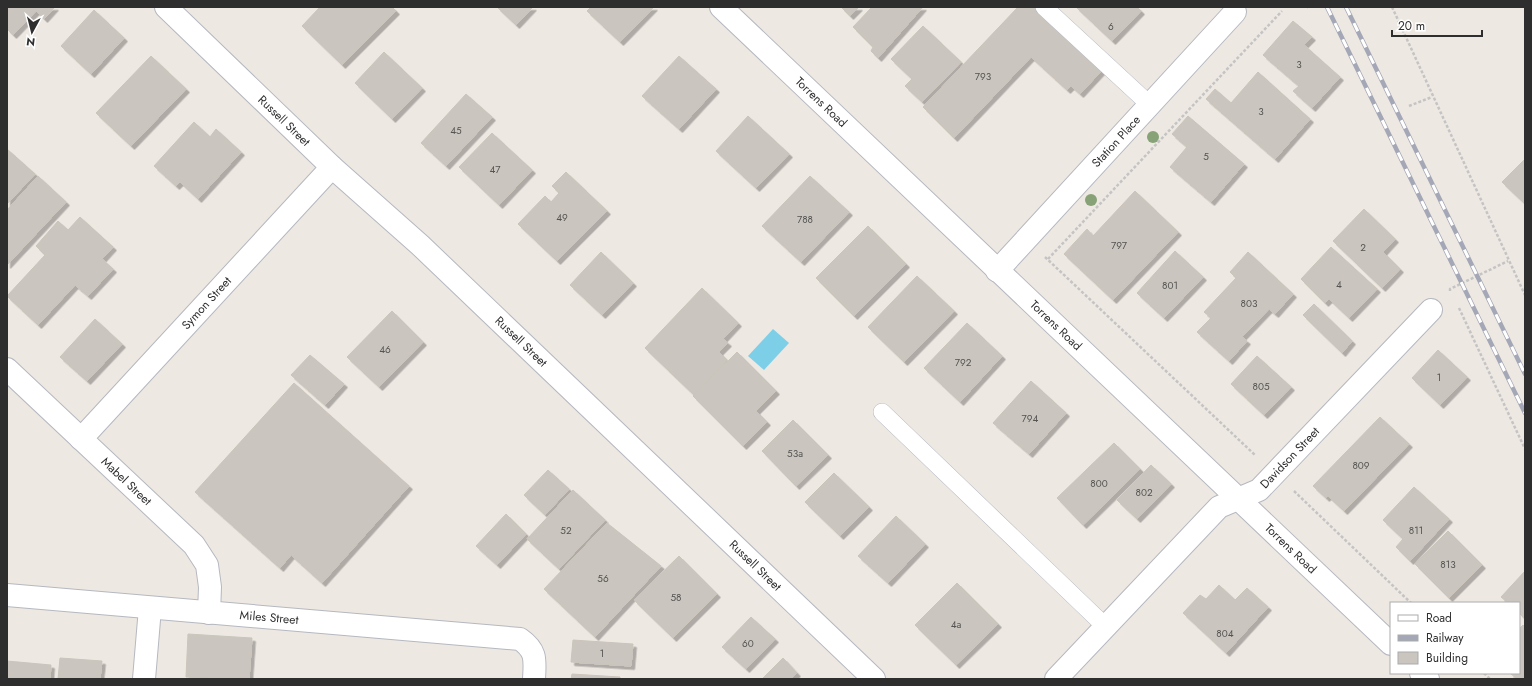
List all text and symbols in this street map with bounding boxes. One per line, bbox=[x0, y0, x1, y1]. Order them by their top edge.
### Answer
north arrow bbox=[12, 12, 52, 52]
scale bar bbox=[1392, 12, 1482, 38]
text: 20 m bbox=[1398, 17, 1425, 35]
house number: 6 bbox=[1108, 19, 1114, 34]
text: N bbox=[25, 33, 36, 50]
house number: 3 bbox=[1296, 57, 1302, 72]
house number: 793 bbox=[975, 69, 992, 84]
street label: Torrens Road bbox=[791, 73, 851, 131]
street label: Russell Street bbox=[254, 91, 314, 151]
house number: 3 bbox=[1258, 104, 1264, 119]
street label: Station Place bbox=[1088, 111, 1145, 171]
house number: 45 bbox=[450, 123, 462, 138]
house number: 5 bbox=[1203, 149, 1209, 164]
house number: 47 bbox=[489, 162, 501, 177]
house number: 49 bbox=[556, 210, 568, 225]
house number: 788 bbox=[797, 212, 813, 227]
house number: 797 bbox=[1111, 238, 1128, 253]
house number: 2 bbox=[1360, 240, 1366, 255]
street label: Symon Street bbox=[177, 272, 236, 334]
house number: 4 bbox=[1336, 277, 1342, 292]
house number: 801 bbox=[1162, 278, 1178, 293]
street label: Torrens Road bbox=[1026, 296, 1086, 355]
house number: 803 bbox=[1241, 296, 1258, 311]
street label: Russell Street bbox=[491, 312, 552, 371]
house number: 46 bbox=[379, 342, 391, 357]
house number: 792 bbox=[955, 355, 972, 370]
house number: 1 bbox=[1437, 370, 1441, 385]
house number: 805 bbox=[1252, 379, 1270, 394]
house number: 794 bbox=[1022, 411, 1039, 426]
street label: Davidson Street bbox=[1256, 423, 1324, 493]
house number: 53a bbox=[787, 446, 803, 461]
street label: Mabel Street bbox=[97, 453, 156, 510]
house number: 809 bbox=[1352, 458, 1370, 473]
house number: 800 bbox=[1090, 476, 1108, 491]
house number: 802 bbox=[1135, 485, 1153, 500]
street label: Torrens Road bbox=[1261, 519, 1321, 578]
house number: 52 bbox=[560, 523, 572, 538]
house number: 811 bbox=[1409, 523, 1423, 538]
street label: Russell Street bbox=[725, 536, 786, 595]
house number: 813 bbox=[1440, 557, 1456, 572]
house number: 56 bbox=[597, 571, 609, 586]
house number: 58 bbox=[670, 590, 682, 605]
legend bbox=[1390, 602, 1520, 674]
street label: Miles Street bbox=[239, 606, 299, 629]
text: Road bbox=[1426, 609, 1452, 627]
house number: 4a bbox=[951, 617, 962, 632]
house number: 804 bbox=[1216, 626, 1234, 641]
text: Railway bbox=[1426, 629, 1464, 647]
house number: 60 bbox=[742, 636, 754, 651]
house number: 1 bbox=[600, 646, 604, 661]
text: Building bbox=[1426, 649, 1468, 667]

